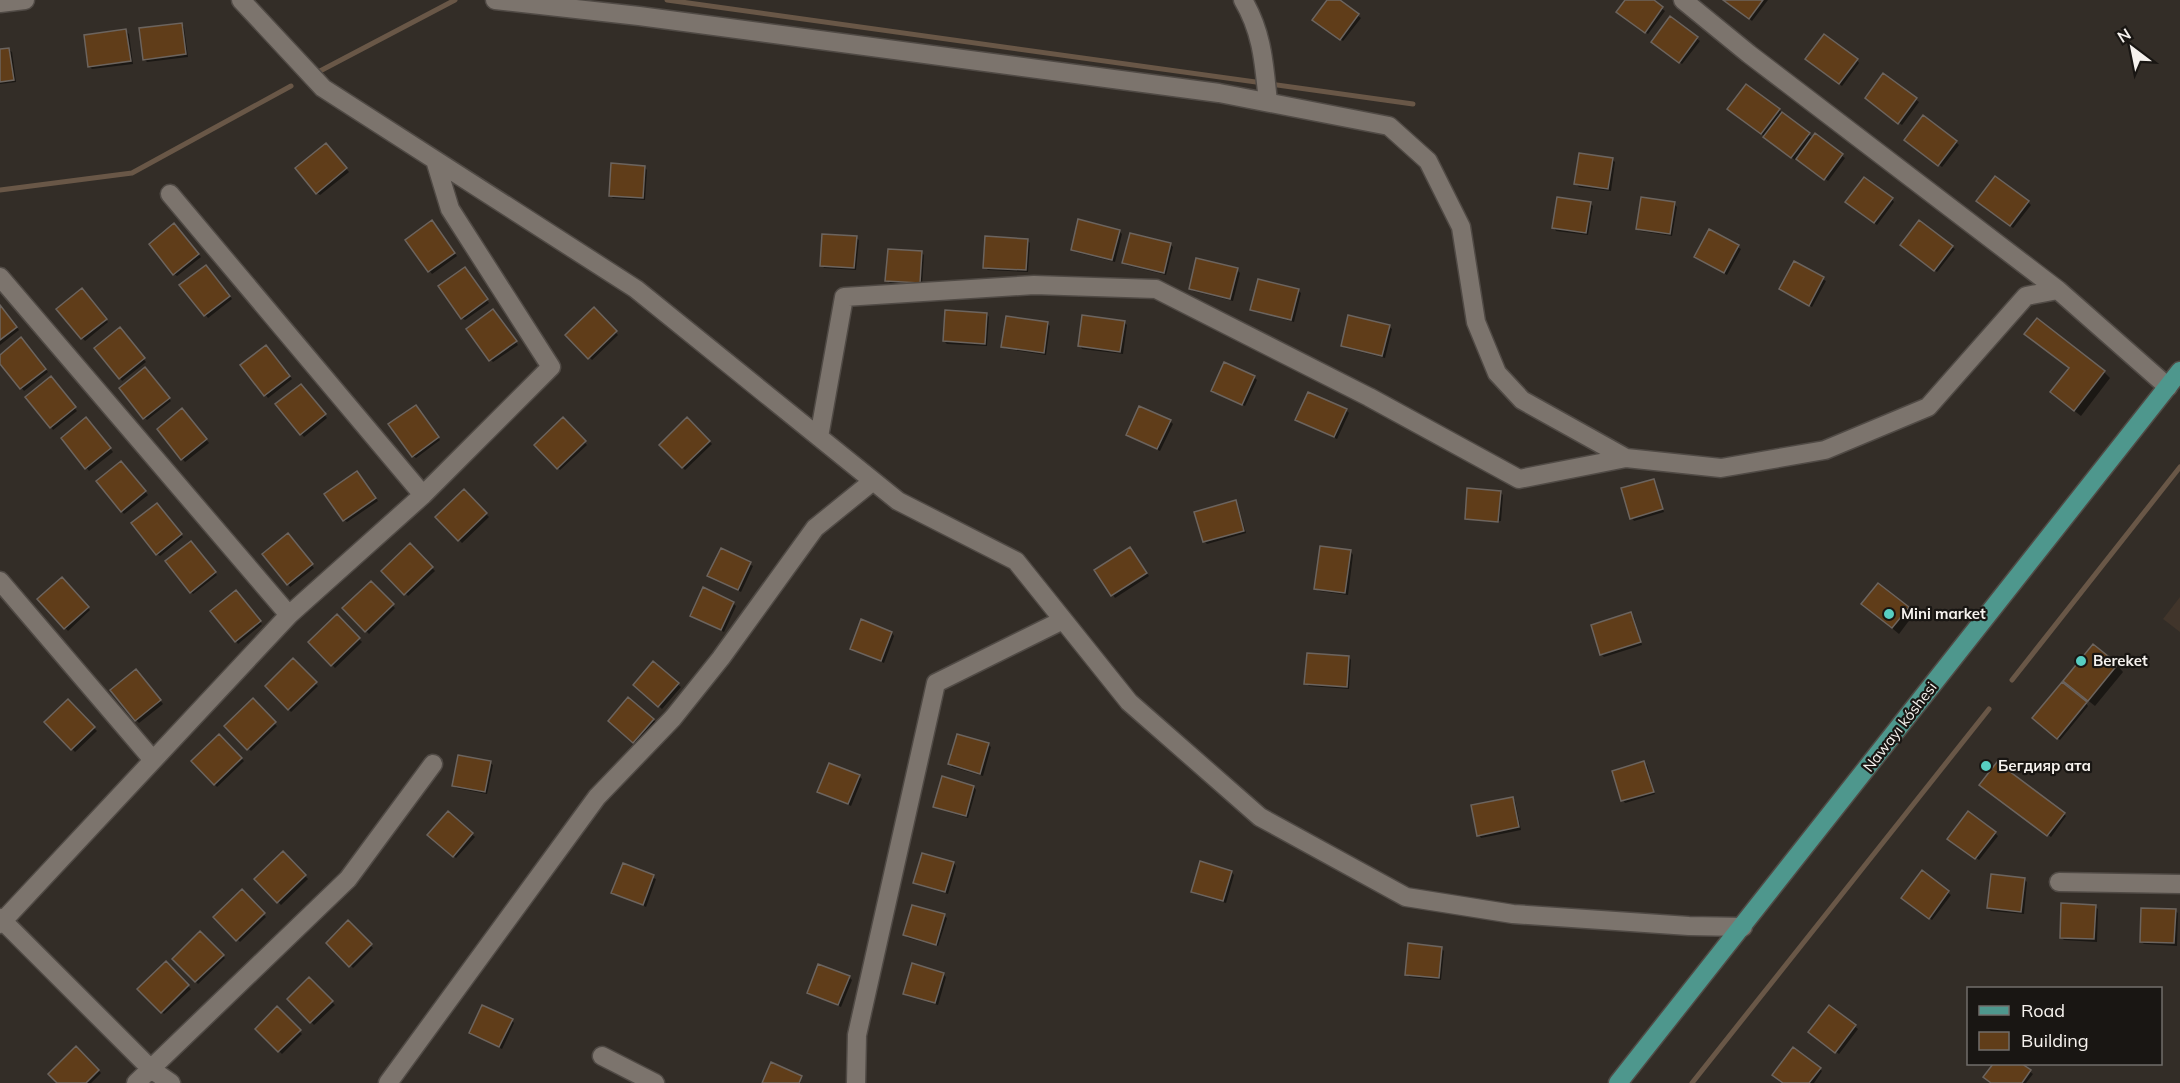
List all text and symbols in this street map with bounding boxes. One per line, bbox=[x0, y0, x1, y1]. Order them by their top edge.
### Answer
north arrow bbox=[2102, 18, 2162, 78]
text: N bbox=[2114, 24, 2134, 47]
place label: Mini market bbox=[1901, 604, 1986, 623]
marker: Mini market bbox=[1882, 607, 1896, 621]
place label: Bereket bbox=[2093, 651, 2148, 670]
marker: Bereket bbox=[2074, 654, 2088, 668]
street label: Nawayı kóshesi bbox=[1859, 678, 1941, 775]
place label: Бегдияр ата bbox=[1998, 756, 2091, 775]
marker: Бегдияр ата bbox=[1979, 759, 1993, 773]
legend bbox=[1967, 987, 2162, 1065]
text: Road bbox=[2021, 999, 2065, 1022]
text: Building bbox=[2021, 1029, 2089, 1052]

